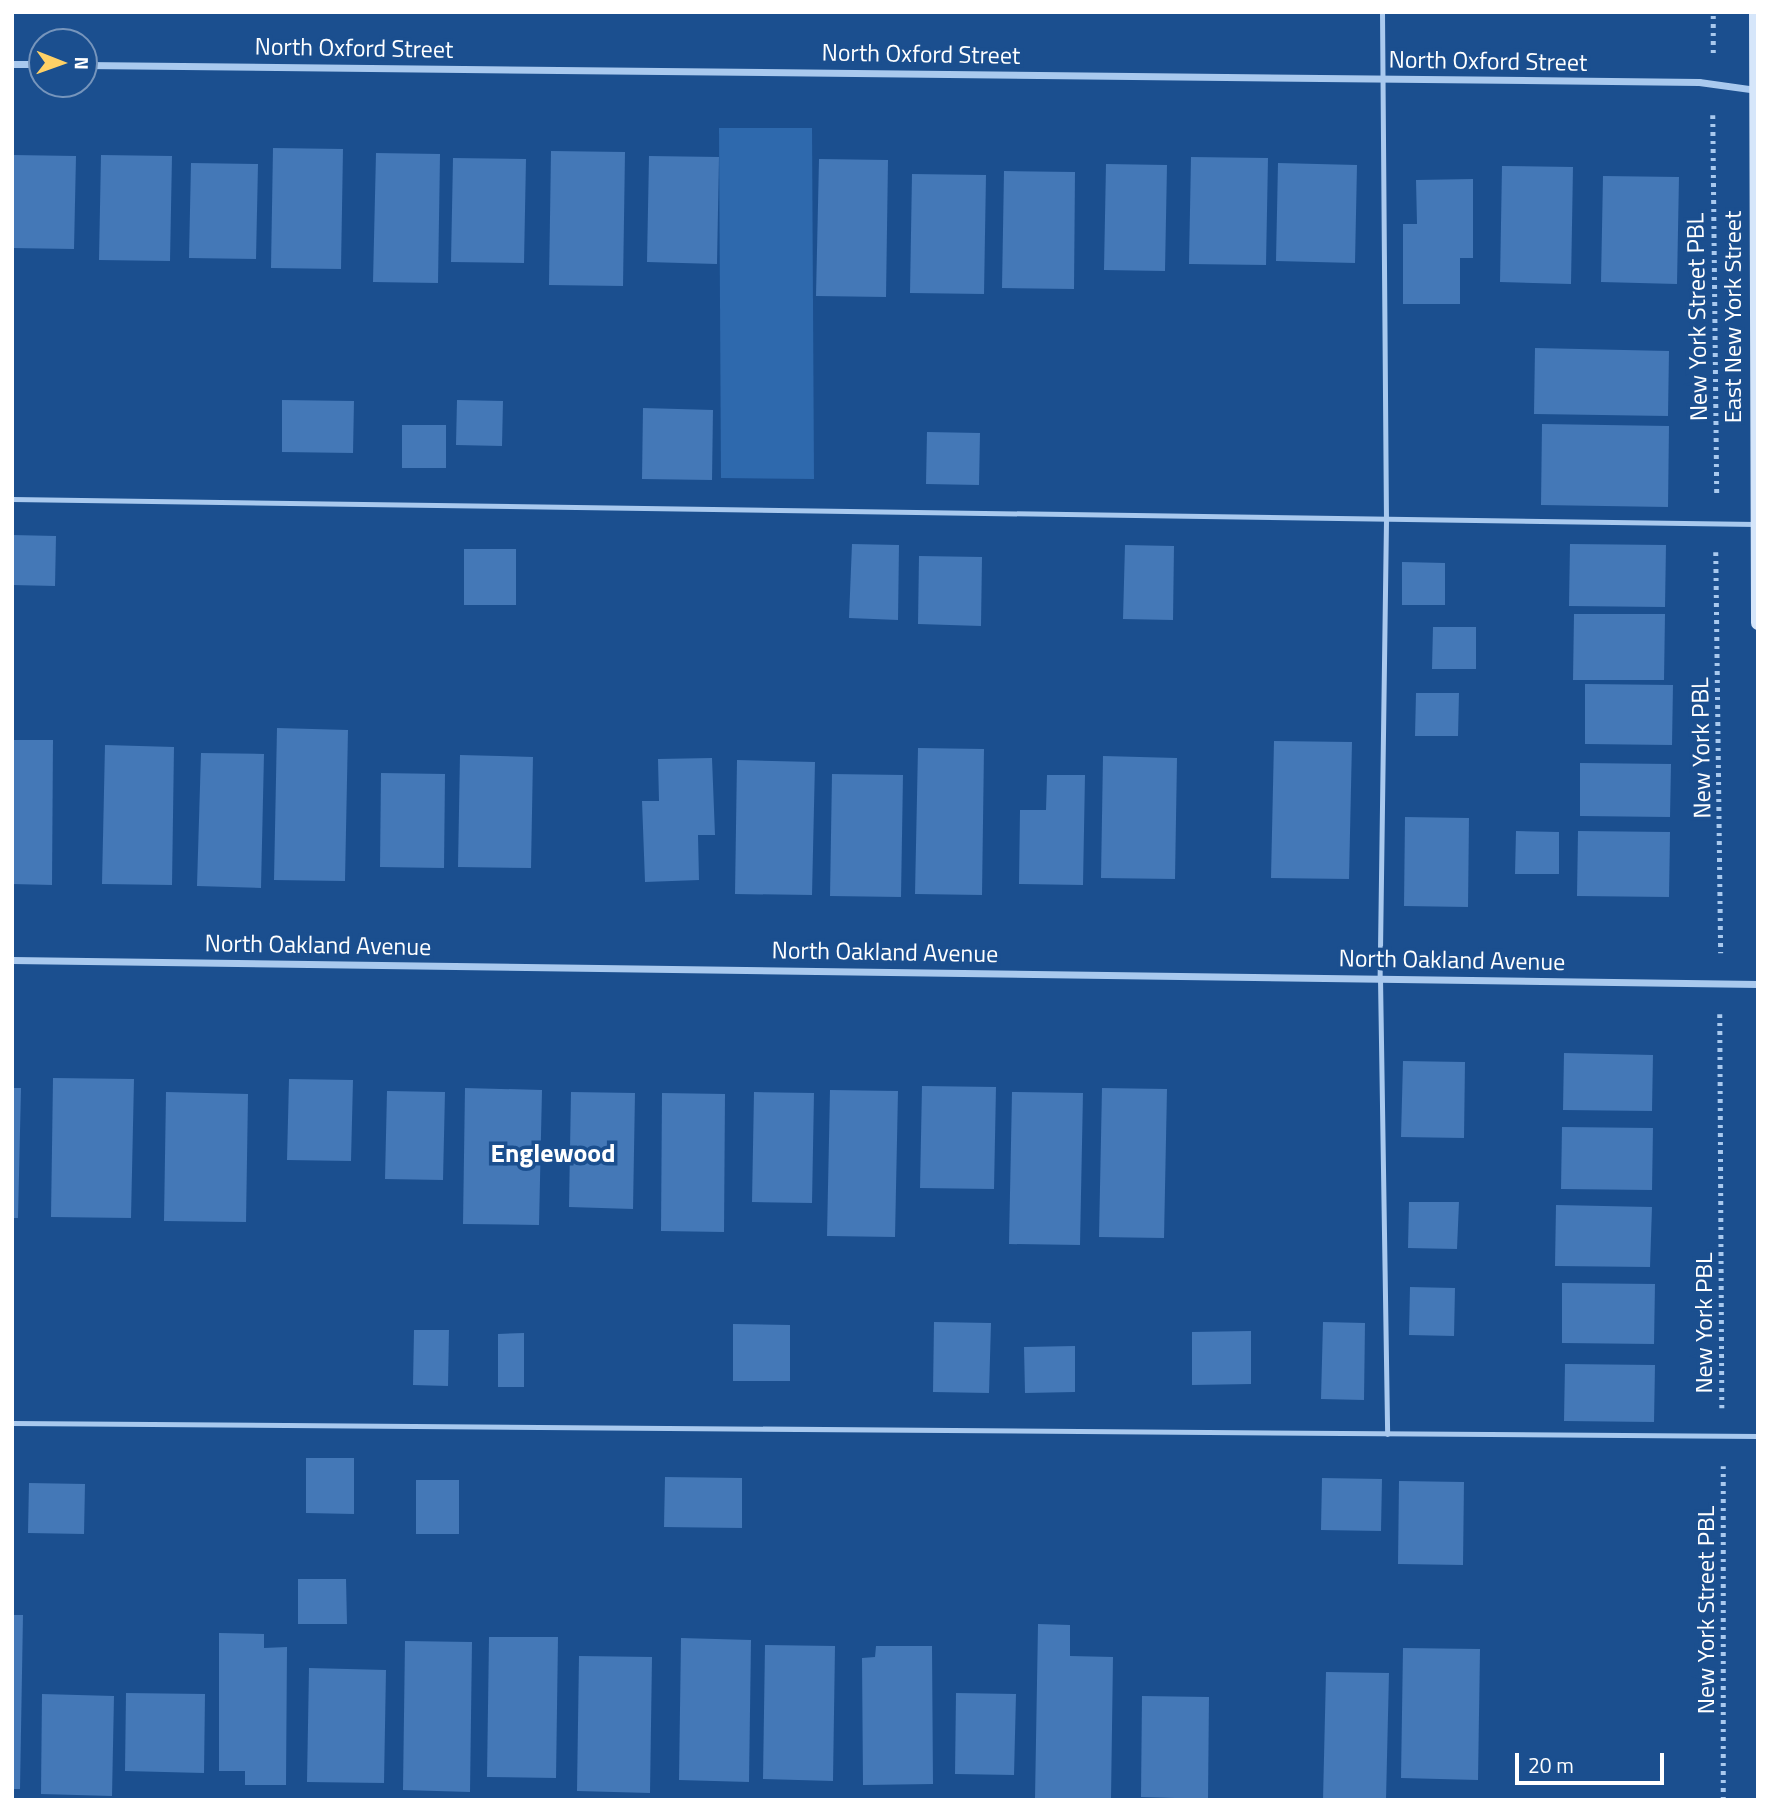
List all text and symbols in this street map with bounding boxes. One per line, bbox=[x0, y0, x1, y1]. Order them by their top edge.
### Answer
north arrow bbox=[28, 28, 98, 98]
street label: North Oxford Street bbox=[254, 32, 454, 64]
street label: North Oxford Street bbox=[821, 38, 1021, 70]
street label: North Oxford Street bbox=[1388, 45, 1588, 77]
text: N bbox=[68, 56, 97, 70]
street label: East New York Street bbox=[1719, 211, 1747, 423]
street label: New York Street PBL bbox=[1681, 213, 1713, 421]
street label: New York PBL bbox=[1685, 677, 1717, 819]
street label: North Oakland Avenue bbox=[204, 929, 432, 961]
street label: North Oakland Avenue bbox=[771, 936, 999, 968]
street label: North Oakland Avenue bbox=[1338, 944, 1566, 976]
district label: Englewood bbox=[491, 1137, 615, 1169]
street label: New York PBL bbox=[1690, 1252, 1718, 1394]
street label: New York Street PBL bbox=[1692, 1506, 1720, 1714]
scale bar bbox=[1518, 1738, 1667, 1782]
text: 20 m bbox=[1528, 1749, 1574, 1781]

